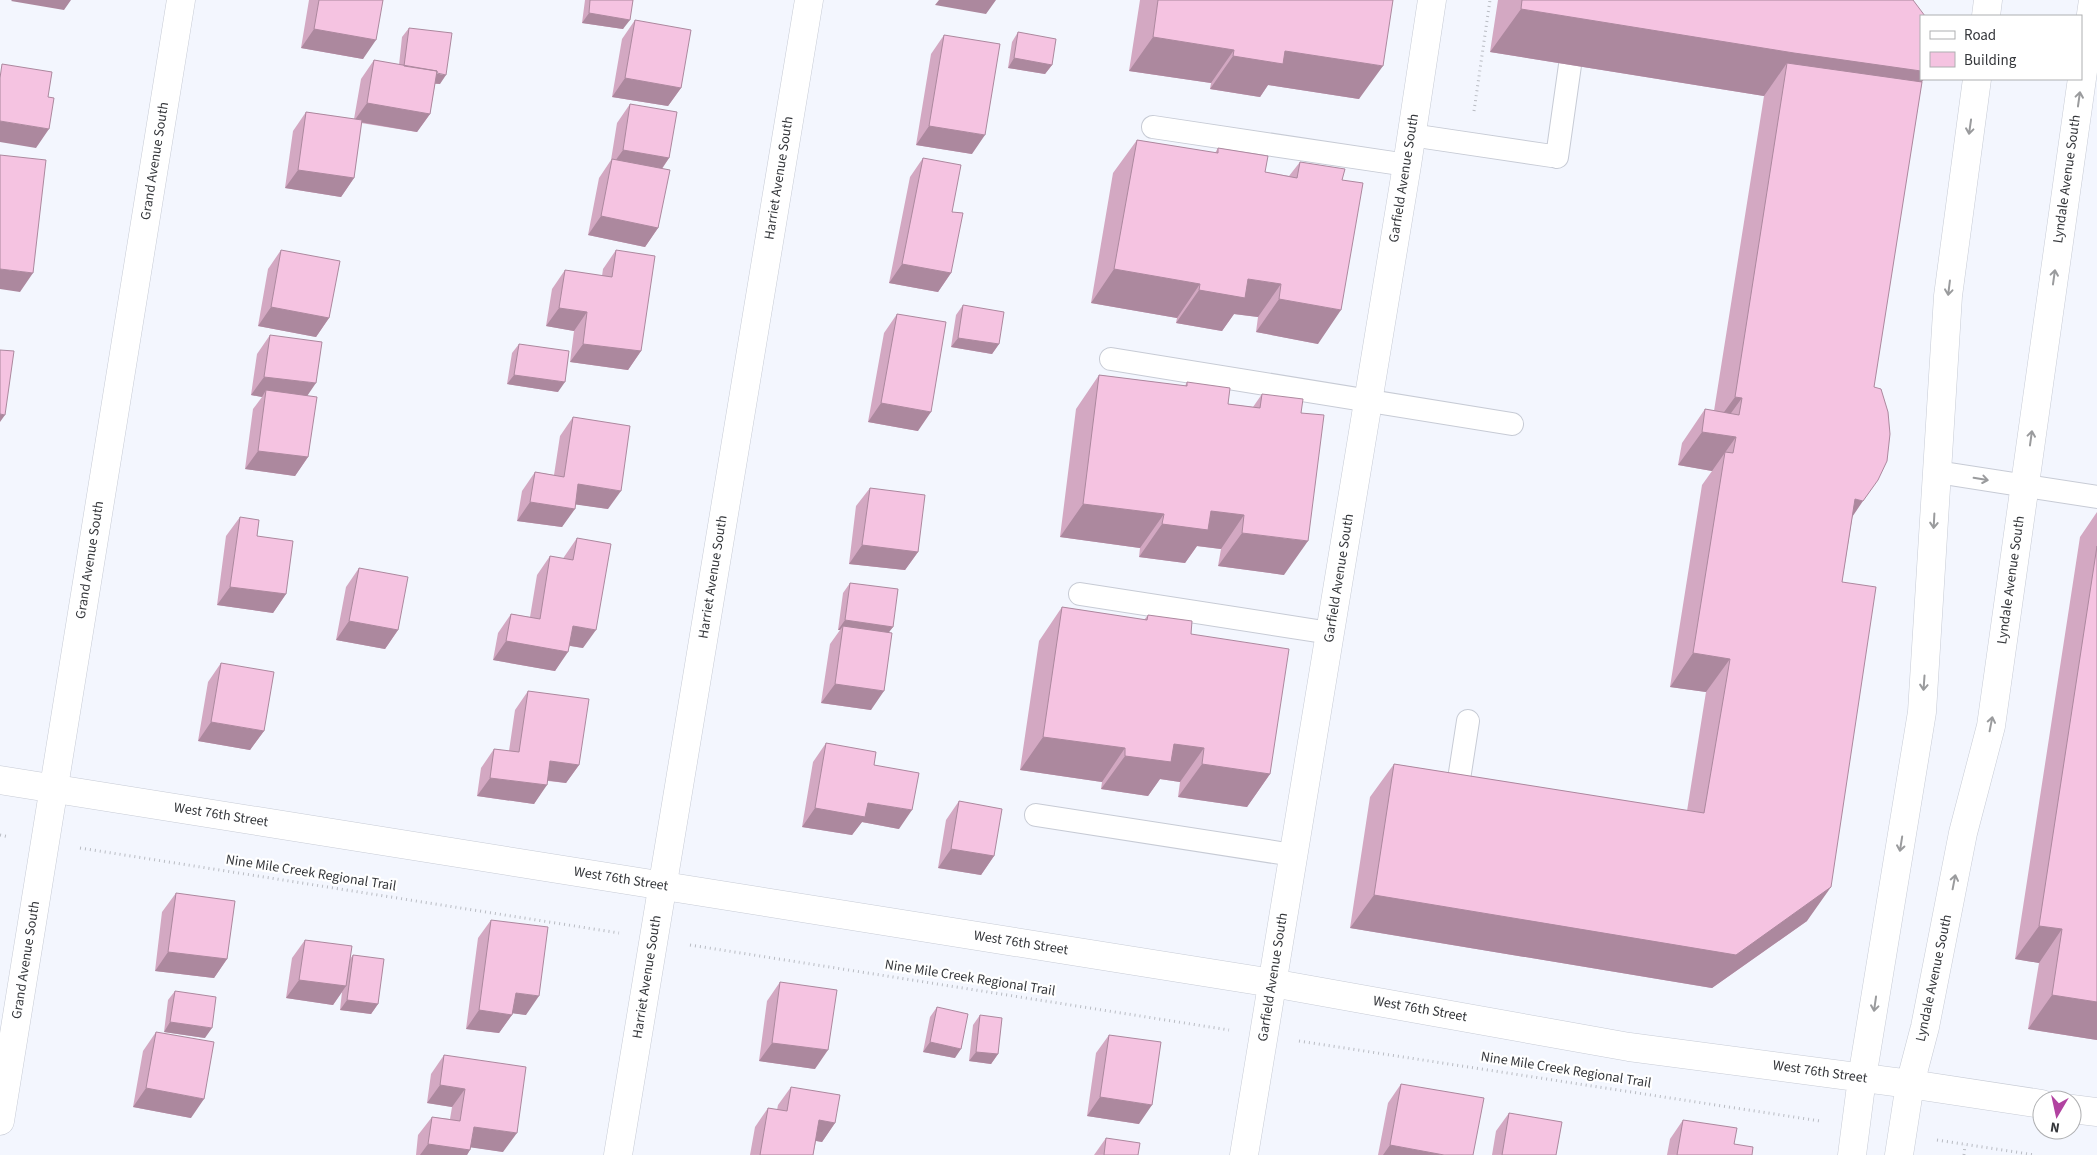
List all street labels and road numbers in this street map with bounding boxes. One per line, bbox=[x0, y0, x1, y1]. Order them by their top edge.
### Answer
street label: Grand Avenue South bbox=[136, 100, 174, 222]
street label: Garfield Avenue South bbox=[1384, 112, 1424, 244]
street label: Lyndale Avenue South bbox=[2048, 113, 2086, 245]
street label: Harriet Avenue South bbox=[759, 115, 799, 241]
street label: Grand Avenue South bbox=[71, 499, 109, 621]
street label: Garfield Avenue South bbox=[1319, 512, 1359, 644]
street label: Harriet Avenue South bbox=[693, 514, 733, 640]
street label: Lyndale Avenue South bbox=[1992, 514, 2030, 646]
street label: West 76th Street bbox=[172, 798, 270, 832]
street label: Nine Mile Creek Regional Trail bbox=[224, 850, 398, 896]
street label: West 76th Street bbox=[572, 862, 670, 896]
street label: Grand Avenue South bbox=[7, 899, 45, 1021]
street label: Garfield Avenue South bbox=[1253, 911, 1293, 1043]
street label: Lyndale Avenue South bbox=[1911, 913, 1957, 1043]
street label: Harriet Avenue South bbox=[627, 914, 667, 1040]
street label: West 76th Street bbox=[972, 926, 1070, 960]
street label: Nine Mile Creek Regional Trail bbox=[883, 955, 1057, 1001]
street label: West 76th Street bbox=[1371, 991, 1469, 1027]
street label: Nine Mile Creek Regional Trail bbox=[1479, 1047, 1653, 1093]
street label: West 76th Street bbox=[1771, 1055, 1869, 1089]

